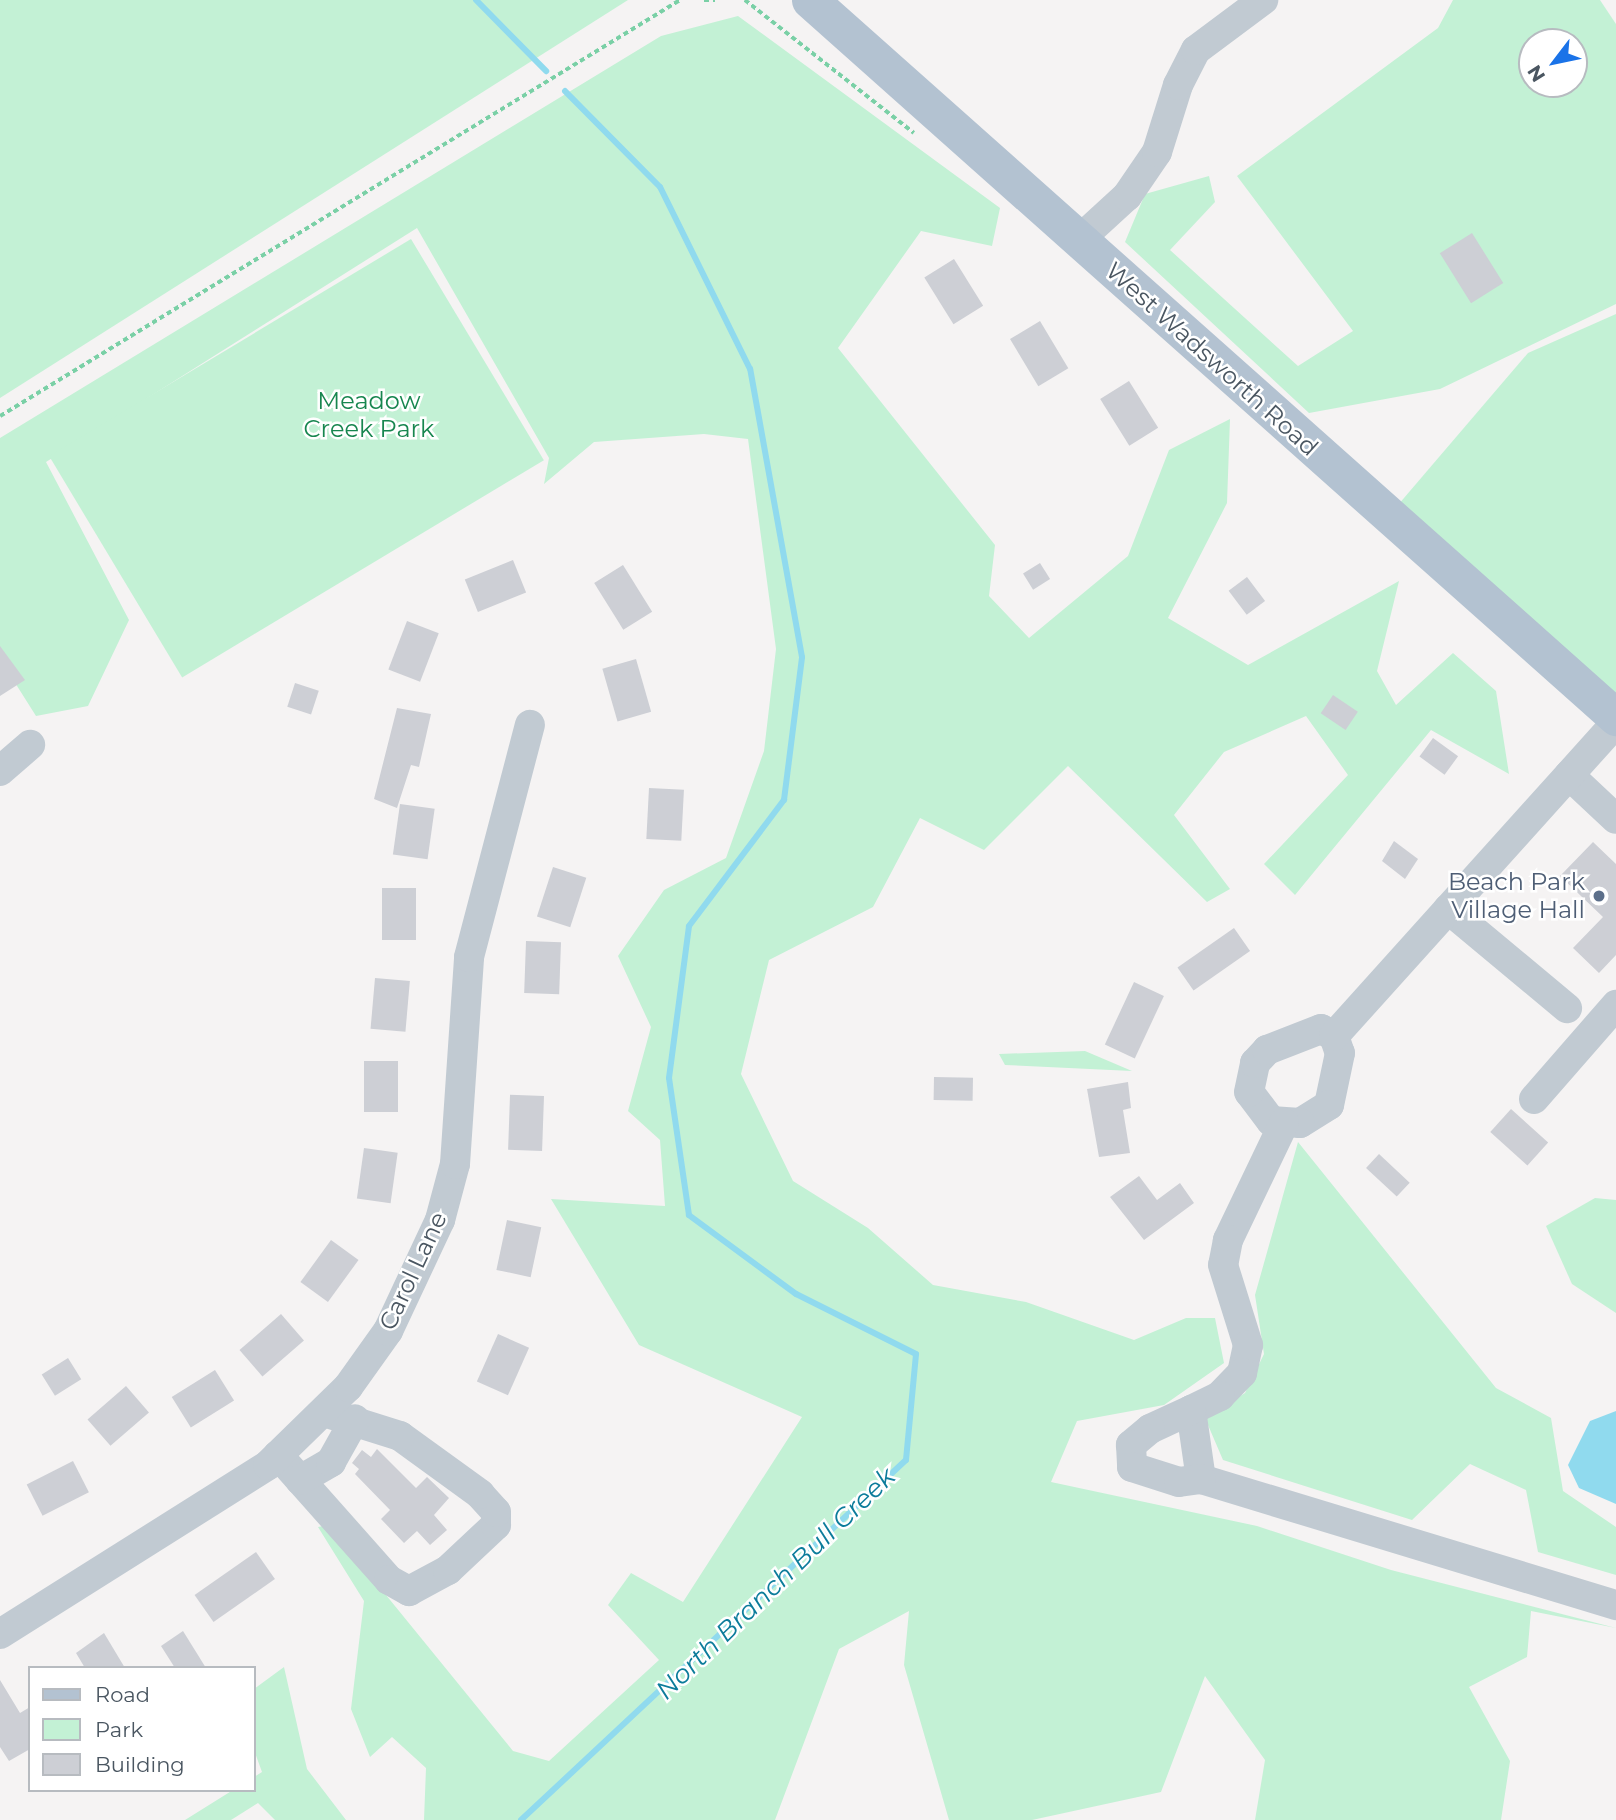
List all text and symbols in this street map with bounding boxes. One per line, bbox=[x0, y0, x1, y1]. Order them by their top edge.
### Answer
north arrow bbox=[1518, 28, 1588, 98]
text: N bbox=[1523, 61, 1550, 86]
street label: West Wadsworth Road bbox=[1100, 256, 1324, 462]
park label: Meadow Creek Park bbox=[304, 387, 434, 443]
place label: Beach Park Village Hall bbox=[1448, 868, 1585, 924]
marker: Beach Park Village Hall bbox=[1591, 888, 1607, 904]
street label: Carol Lane bbox=[373, 1207, 453, 1335]
water label: North Branch Bull Creek bbox=[650, 1461, 902, 1707]
legend bbox=[28, 1666, 256, 1792]
text: Road bbox=[95, 1682, 150, 1707]
text: Park bbox=[95, 1717, 143, 1742]
text: Building bbox=[95, 1752, 185, 1777]

